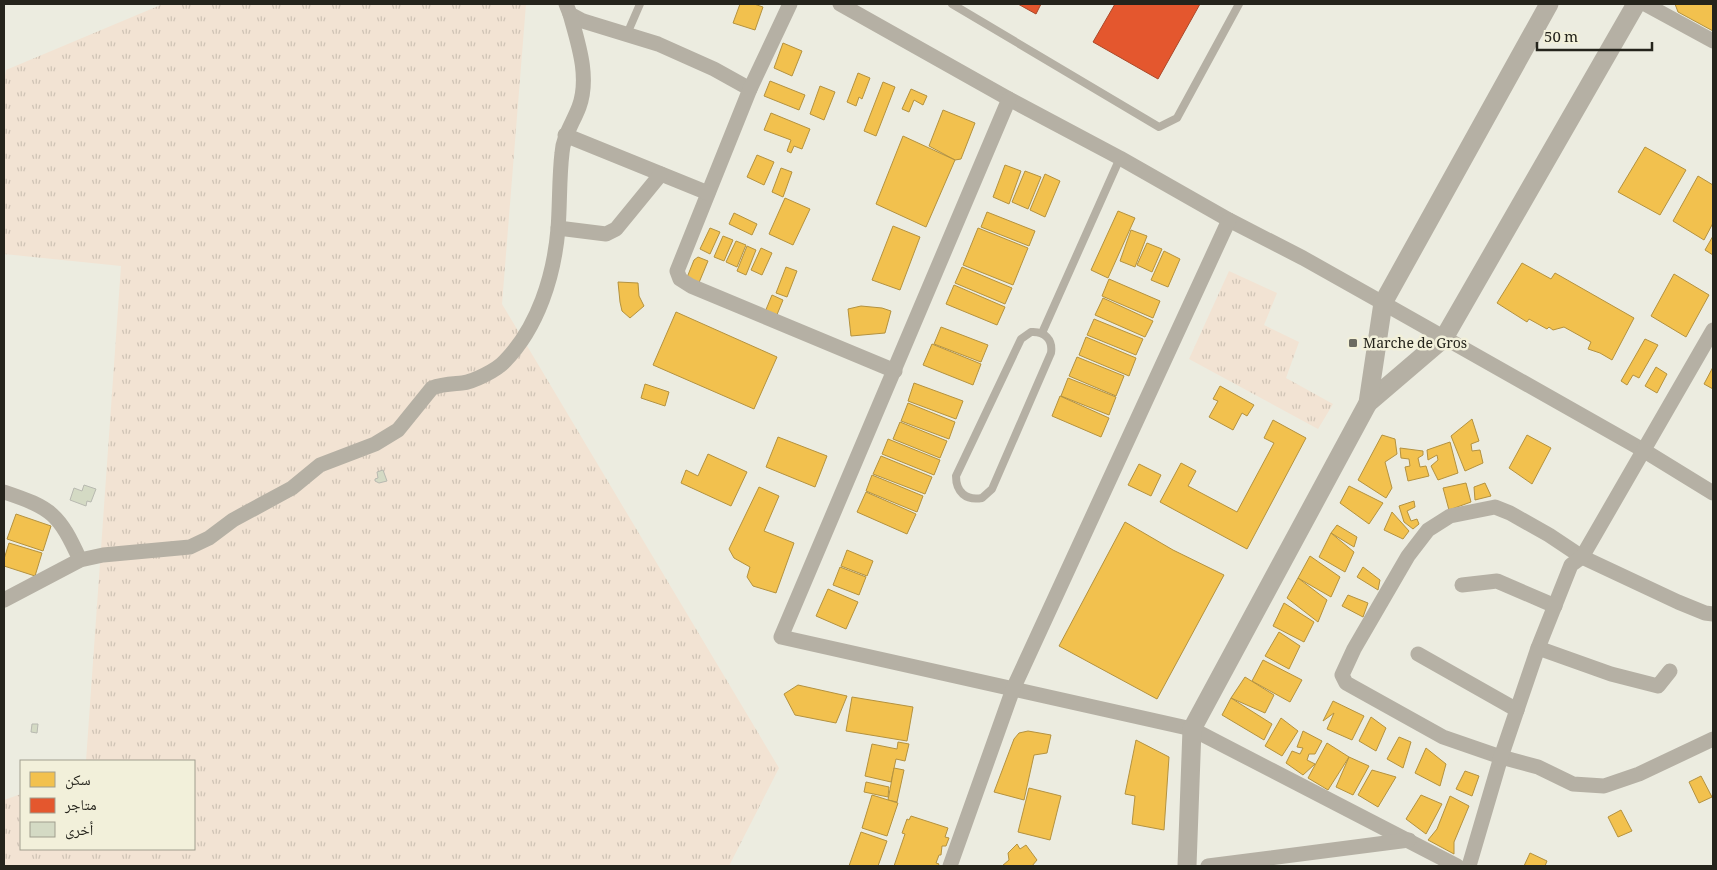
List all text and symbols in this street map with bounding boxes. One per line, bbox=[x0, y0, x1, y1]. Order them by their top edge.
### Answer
scale bar bbox=[1537, 20, 1652, 52]
text: 50 m bbox=[1544, 26, 1578, 52]
place label: Marche de Gros bbox=[1363, 333, 1467, 357]
marker: Marche de Gros bbox=[1347, 337, 1359, 349]
legend bbox=[20, 760, 195, 850]
text: سكن bbox=[65, 769, 91, 795]
text: متاجر bbox=[64, 794, 97, 820]
text: أخرى bbox=[65, 819, 94, 845]

